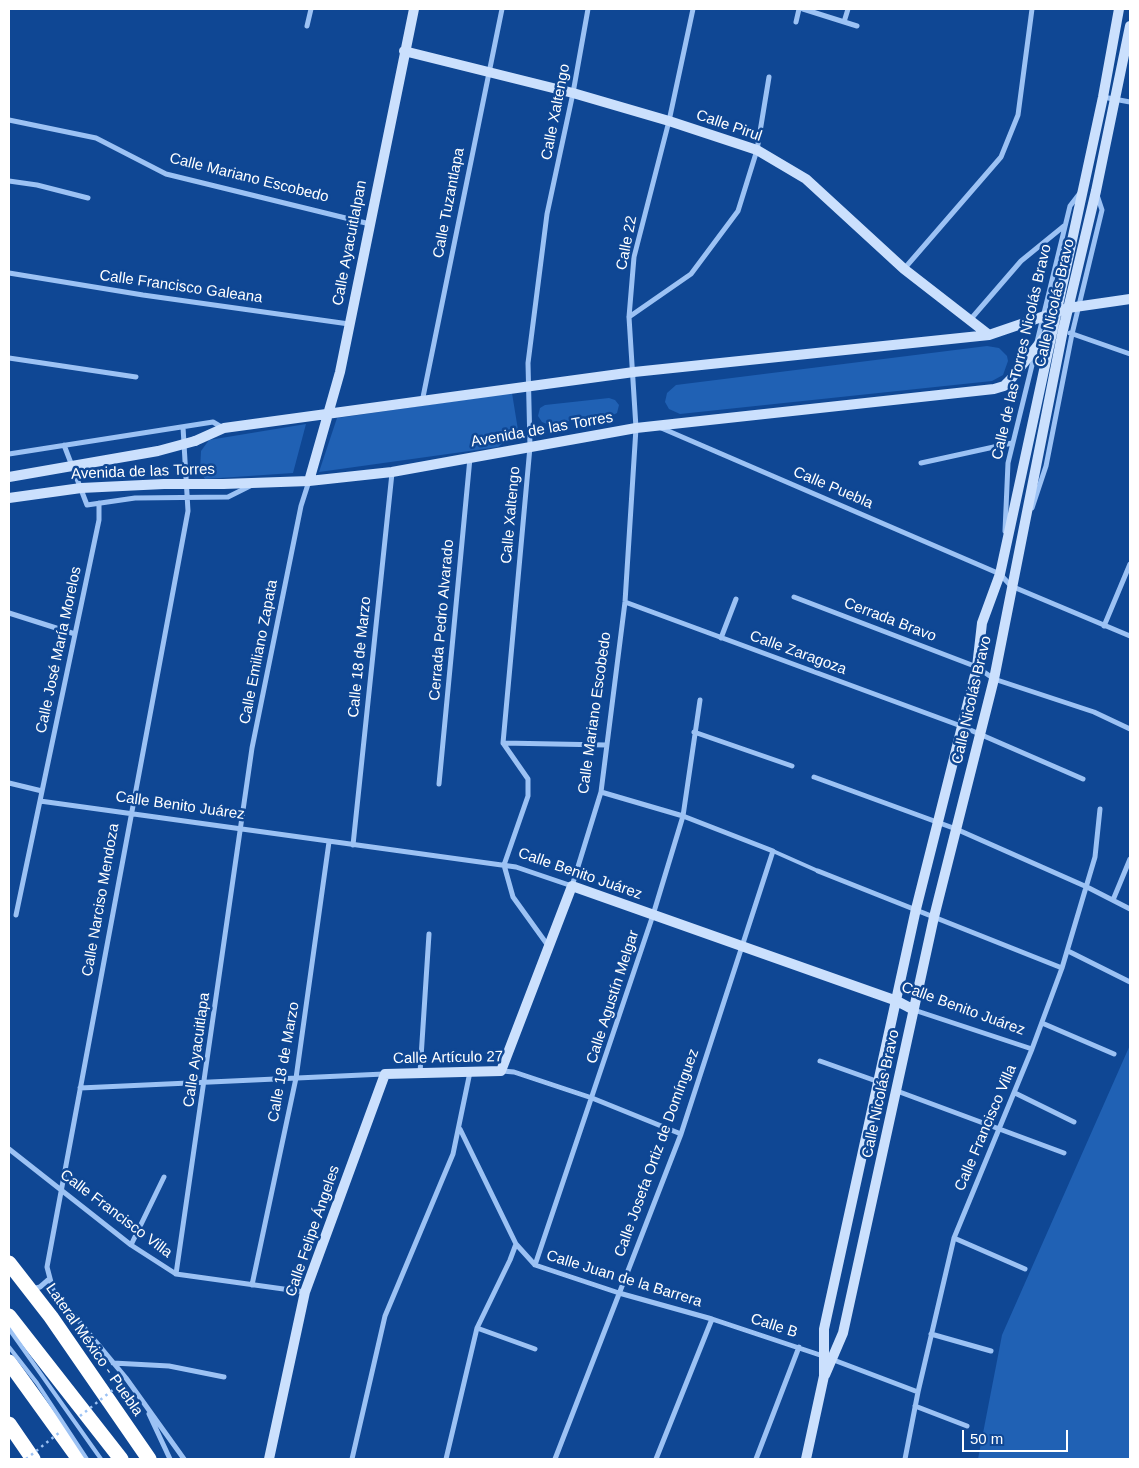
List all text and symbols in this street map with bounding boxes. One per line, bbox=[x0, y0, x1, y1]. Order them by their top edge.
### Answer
street label: Calle Xaltengo bbox=[538, 62, 574, 162]
street label: Calle Pirul bbox=[694, 106, 764, 146]
street label: Calle Tuzantlapa bbox=[429, 146, 469, 260]
street label: Calle Mariano Escobedo bbox=[168, 149, 330, 207]
street label: Calle Ayacuitlalpan bbox=[329, 179, 371, 307]
street label: Calle 22 bbox=[613, 214, 641, 272]
street label: Calle Nicolás Bravo bbox=[1032, 237, 1078, 369]
street label: Calle de las Torres Nicolás Bravo bbox=[988, 242, 1056, 462]
street label: Calle Francisco Galeana bbox=[98, 267, 264, 307]
street label: Avenida de las Torres bbox=[470, 409, 614, 451]
street label: Avenida de las Torres bbox=[71, 460, 215, 484]
street label: Calle Puebla bbox=[790, 463, 876, 513]
street label: Calle Xaltengo bbox=[498, 466, 524, 564]
street label: Cerrada Pedro Alvarado bbox=[426, 539, 458, 701]
street label: Calle José María Morelos bbox=[33, 565, 85, 735]
street label: Calle Emiliano Zapata bbox=[236, 578, 282, 726]
street label: Cerrada Bravo bbox=[841, 594, 939, 646]
street label: Calle 18 de Marzo bbox=[345, 596, 375, 718]
street label: Calle Zaragoza bbox=[747, 627, 849, 679]
street label: Calle Mariano Escobedo bbox=[575, 631, 615, 795]
street label: Calle Nicolás Bravo bbox=[949, 634, 995, 766]
street label: Calle Benito Juárez bbox=[114, 788, 246, 824]
street label: Calle Narciso Mendoza bbox=[79, 822, 123, 978]
street label: Calle Benito Juárez bbox=[516, 844, 644, 904]
street label: Calle Agustín Melgar bbox=[583, 928, 643, 1066]
street label: Calle Benito Juárez bbox=[899, 978, 1027, 1040]
street label: Calle Ayacuitlapa bbox=[180, 991, 214, 1109]
street label: Calle 18 de Marzo bbox=[265, 1000, 303, 1124]
street label: Calle Nicolás Bravo bbox=[859, 1028, 903, 1160]
street label: Calle Josefa Ortiz de Domínguez bbox=[611, 1047, 703, 1259]
street label: Calle Artículo 27 bbox=[393, 1048, 503, 1068]
street label: Calle Francisco Villa bbox=[951, 1062, 1021, 1194]
street label: Calle Felipe Ángeles bbox=[282, 1163, 344, 1299]
street label: Calle Francisco Villa bbox=[56, 1166, 176, 1262]
street label: Calle Juan de la Barrera bbox=[544, 1247, 704, 1311]
street label: Lateral México - Puebla bbox=[41, 1280, 147, 1420]
street label: Calle B bbox=[748, 1310, 800, 1342]
scale bar bbox=[964, 1420, 1070, 1452]
text: 50 m bbox=[970, 1430, 1003, 1447]

